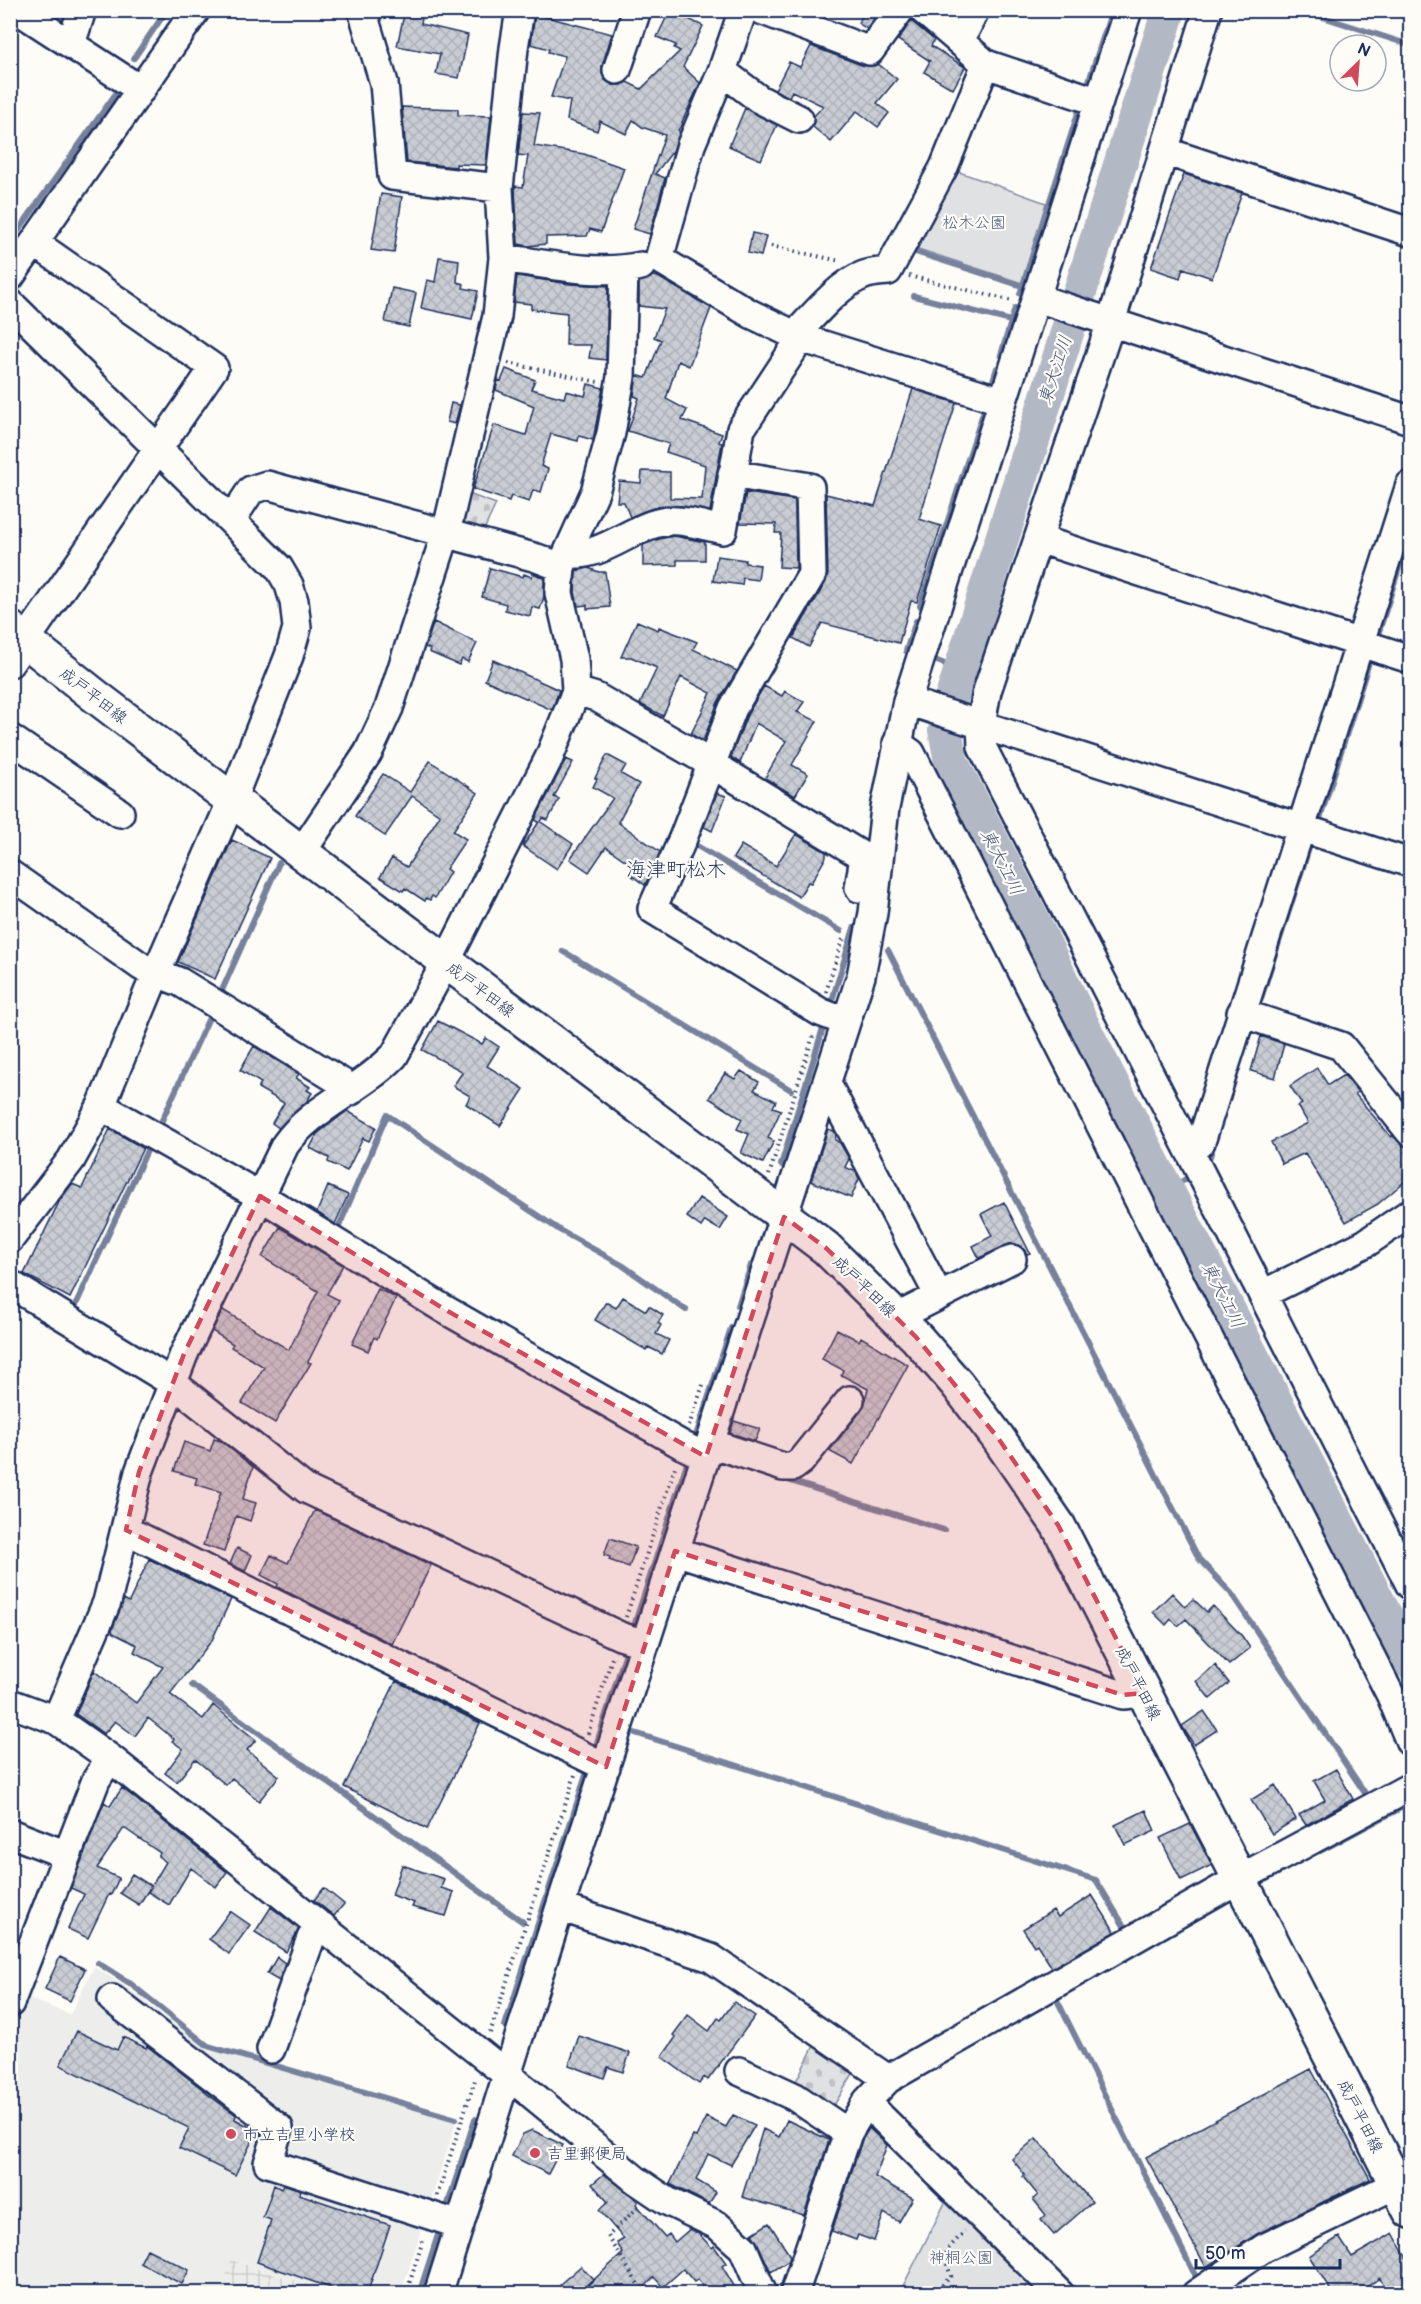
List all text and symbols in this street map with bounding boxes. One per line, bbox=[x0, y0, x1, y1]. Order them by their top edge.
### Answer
north arrow bbox=[1328, 33, 1388, 93]
text: N bbox=[1354, 40, 1373, 62]
park label: 松木公園 bbox=[942, 214, 1006, 233]
water label: 東大江川 bbox=[1034, 333, 1077, 408]
street label: 成戸平田線 bbox=[56, 664, 130, 728]
water label: 東大江川 bbox=[976, 825, 1027, 899]
district label: 海津町松木 bbox=[626, 858, 726, 882]
street label: 成戸平田線 bbox=[442, 959, 518, 1022]
street label: 成戸平田線 bbox=[829, 1252, 899, 1322]
water label: 東大江川 bbox=[1197, 1258, 1248, 1332]
street label: 成戸平田線 bbox=[1111, 1644, 1164, 1724]
street label: 成戸平田線 bbox=[1333, 2077, 1386, 2157]
place label: 市立吉里小学校 bbox=[243, 2126, 355, 2145]
marker: 市立吉里小学校 bbox=[224, 2127, 238, 2141]
place label: 吉里郵便局 bbox=[547, 2145, 627, 2164]
marker: 吉里郵便局 bbox=[528, 2146, 542, 2160]
scale bar bbox=[1196, 2232, 1340, 2270]
text: 50 m bbox=[1205, 2243, 1246, 2264]
park label: 神桐公園 bbox=[929, 2249, 993, 2268]

